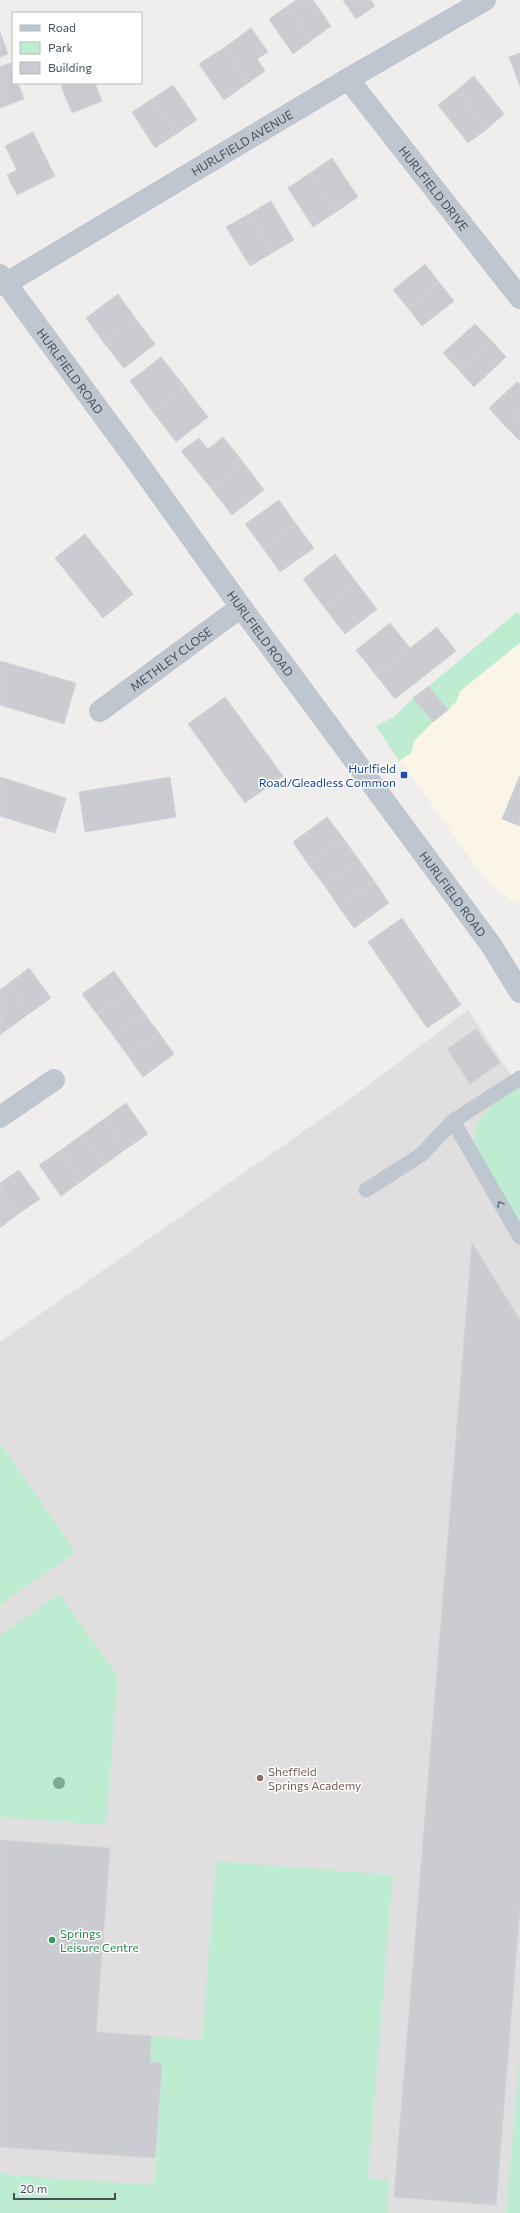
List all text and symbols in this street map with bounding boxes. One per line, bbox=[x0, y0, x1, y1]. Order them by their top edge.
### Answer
legend bbox=[12, 12, 142, 84]
text: Road bbox=[48, 20, 76, 34]
text: Park bbox=[48, 40, 74, 54]
text: Building bbox=[48, 60, 92, 74]
street label: HURLFIELD AVENUE bbox=[189, 107, 295, 178]
street label: HURLFIELD DRIVE bbox=[396, 143, 471, 233]
street label: HURLFIELD ROAD bbox=[34, 325, 106, 417]
street label: HURLFIELD ROAD bbox=[225, 588, 297, 679]
street label: METHLEY CLOSE bbox=[127, 624, 215, 694]
place label: Hurlfield Road/Gleadless Common bbox=[259, 761, 396, 789]
marker: Hurlfield Road/Gleadless Common bbox=[399, 770, 409, 780]
street label: HURLFIELD ROAD bbox=[417, 848, 489, 939]
one-way arrow bbox=[498, 1200, 505, 1208]
place label: Sheffield Springs Academy bbox=[268, 1764, 361, 1792]
marker: Sheffield Springs Academy bbox=[255, 1773, 265, 1783]
place label: Springs Leisure Centre bbox=[60, 1926, 139, 1954]
marker: Springs Leisure Centre bbox=[47, 1935, 57, 1945]
scale bar bbox=[14, 2175, 115, 2201]
text: 20 m bbox=[20, 2181, 47, 2195]

